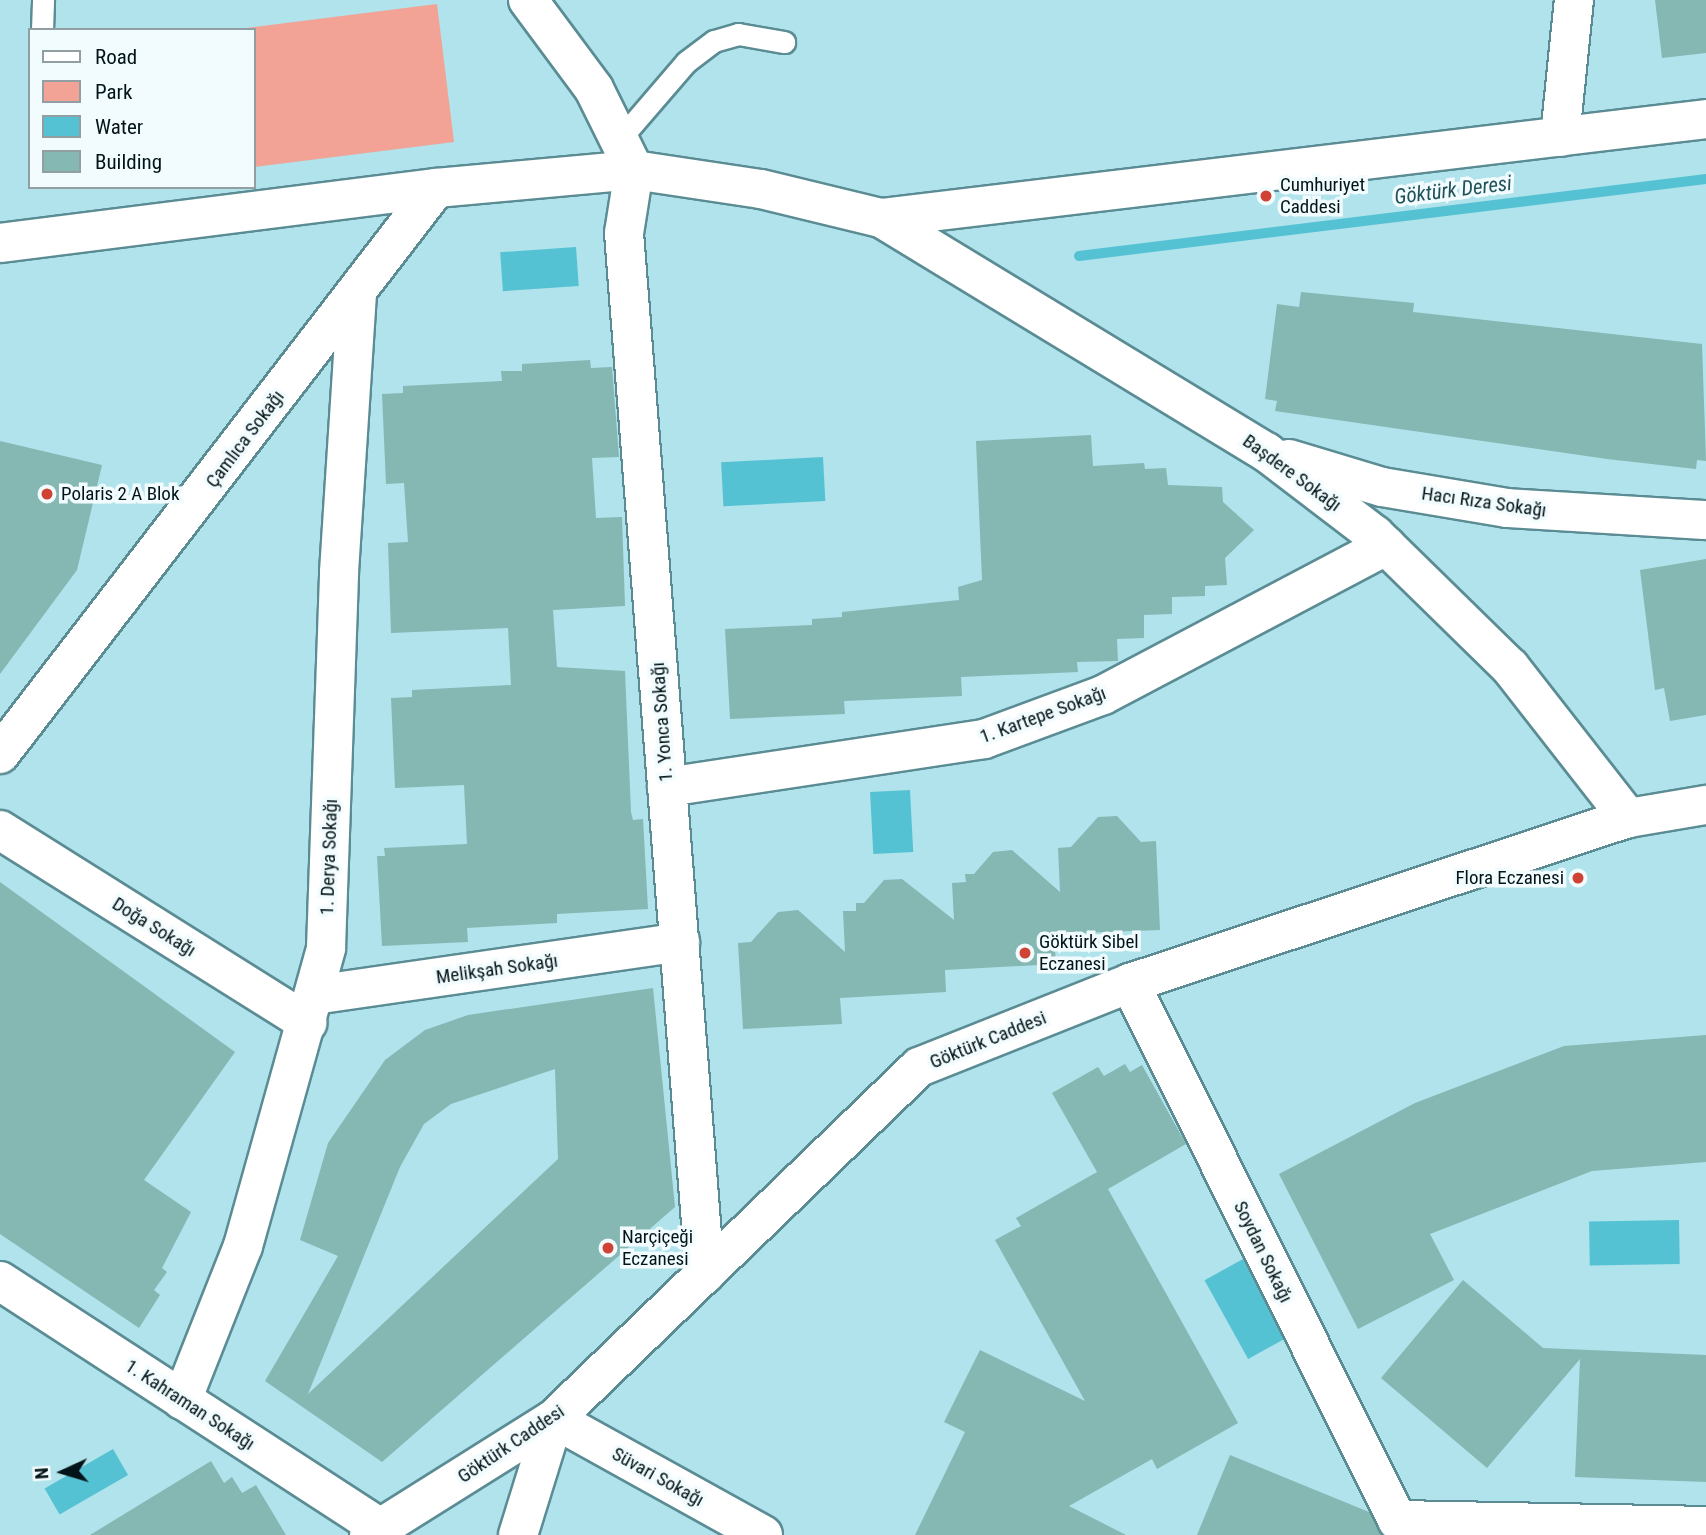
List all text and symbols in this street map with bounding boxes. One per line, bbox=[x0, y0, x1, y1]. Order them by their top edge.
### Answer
legend bbox=[28, 28, 256, 189]
text: Road bbox=[95, 45, 137, 69]
text: Park bbox=[95, 80, 132, 104]
text: Water bbox=[95, 115, 143, 139]
text: Building bbox=[95, 150, 162, 174]
water label: Göktürk Deresi bbox=[1393, 170, 1513, 210]
place label: Cumhuriyet Caddesi bbox=[1280, 174, 1365, 218]
marker: Cumhuriyet Caddesi bbox=[1258, 188, 1274, 204]
street label: Çamlıca Sokağı bbox=[201, 386, 289, 492]
street label: Başdere Sokağı bbox=[1238, 430, 1346, 516]
street label: Hacı Rıza Sokağı bbox=[1420, 482, 1548, 522]
place label: Polaris 2 A Blok bbox=[61, 483, 179, 505]
marker: Polaris 2 A Blok bbox=[39, 486, 55, 502]
street label: 1. Yonca Sokağı bbox=[646, 661, 678, 783]
street label: 1. Kartepe Sokağı bbox=[977, 682, 1109, 748]
street label: 1. Derya Sokağı bbox=[316, 798, 342, 916]
place label: Flora Eczanesi bbox=[1455, 867, 1564, 889]
marker: Flora Eczanesi bbox=[1570, 870, 1586, 886]
street label: Doğa Sokağı bbox=[108, 892, 200, 962]
place label: Göktürk Sibel Eczanesi bbox=[1039, 931, 1139, 975]
marker: Göktürk Sibel Eczanesi bbox=[1017, 945, 1033, 961]
street label: Melikşah Sokağı bbox=[435, 949, 559, 989]
street label: Göktürk Caddesi bbox=[926, 1006, 1050, 1074]
street label: Soydan Sokağı bbox=[1229, 1198, 1297, 1306]
place label: Narçiçeği Eczanesi bbox=[622, 1226, 693, 1270]
marker: Narçiçeği Eczanesi bbox=[600, 1240, 616, 1256]
street label: 1. Kahraman Sokağı bbox=[121, 1355, 259, 1455]
street label: Göktürk Caddesi bbox=[453, 1400, 569, 1488]
north arrow bbox=[28, 1437, 98, 1507]
street label: Süvari Sokağı bbox=[608, 1442, 708, 1512]
text: N bbox=[30, 1467, 53, 1480]

